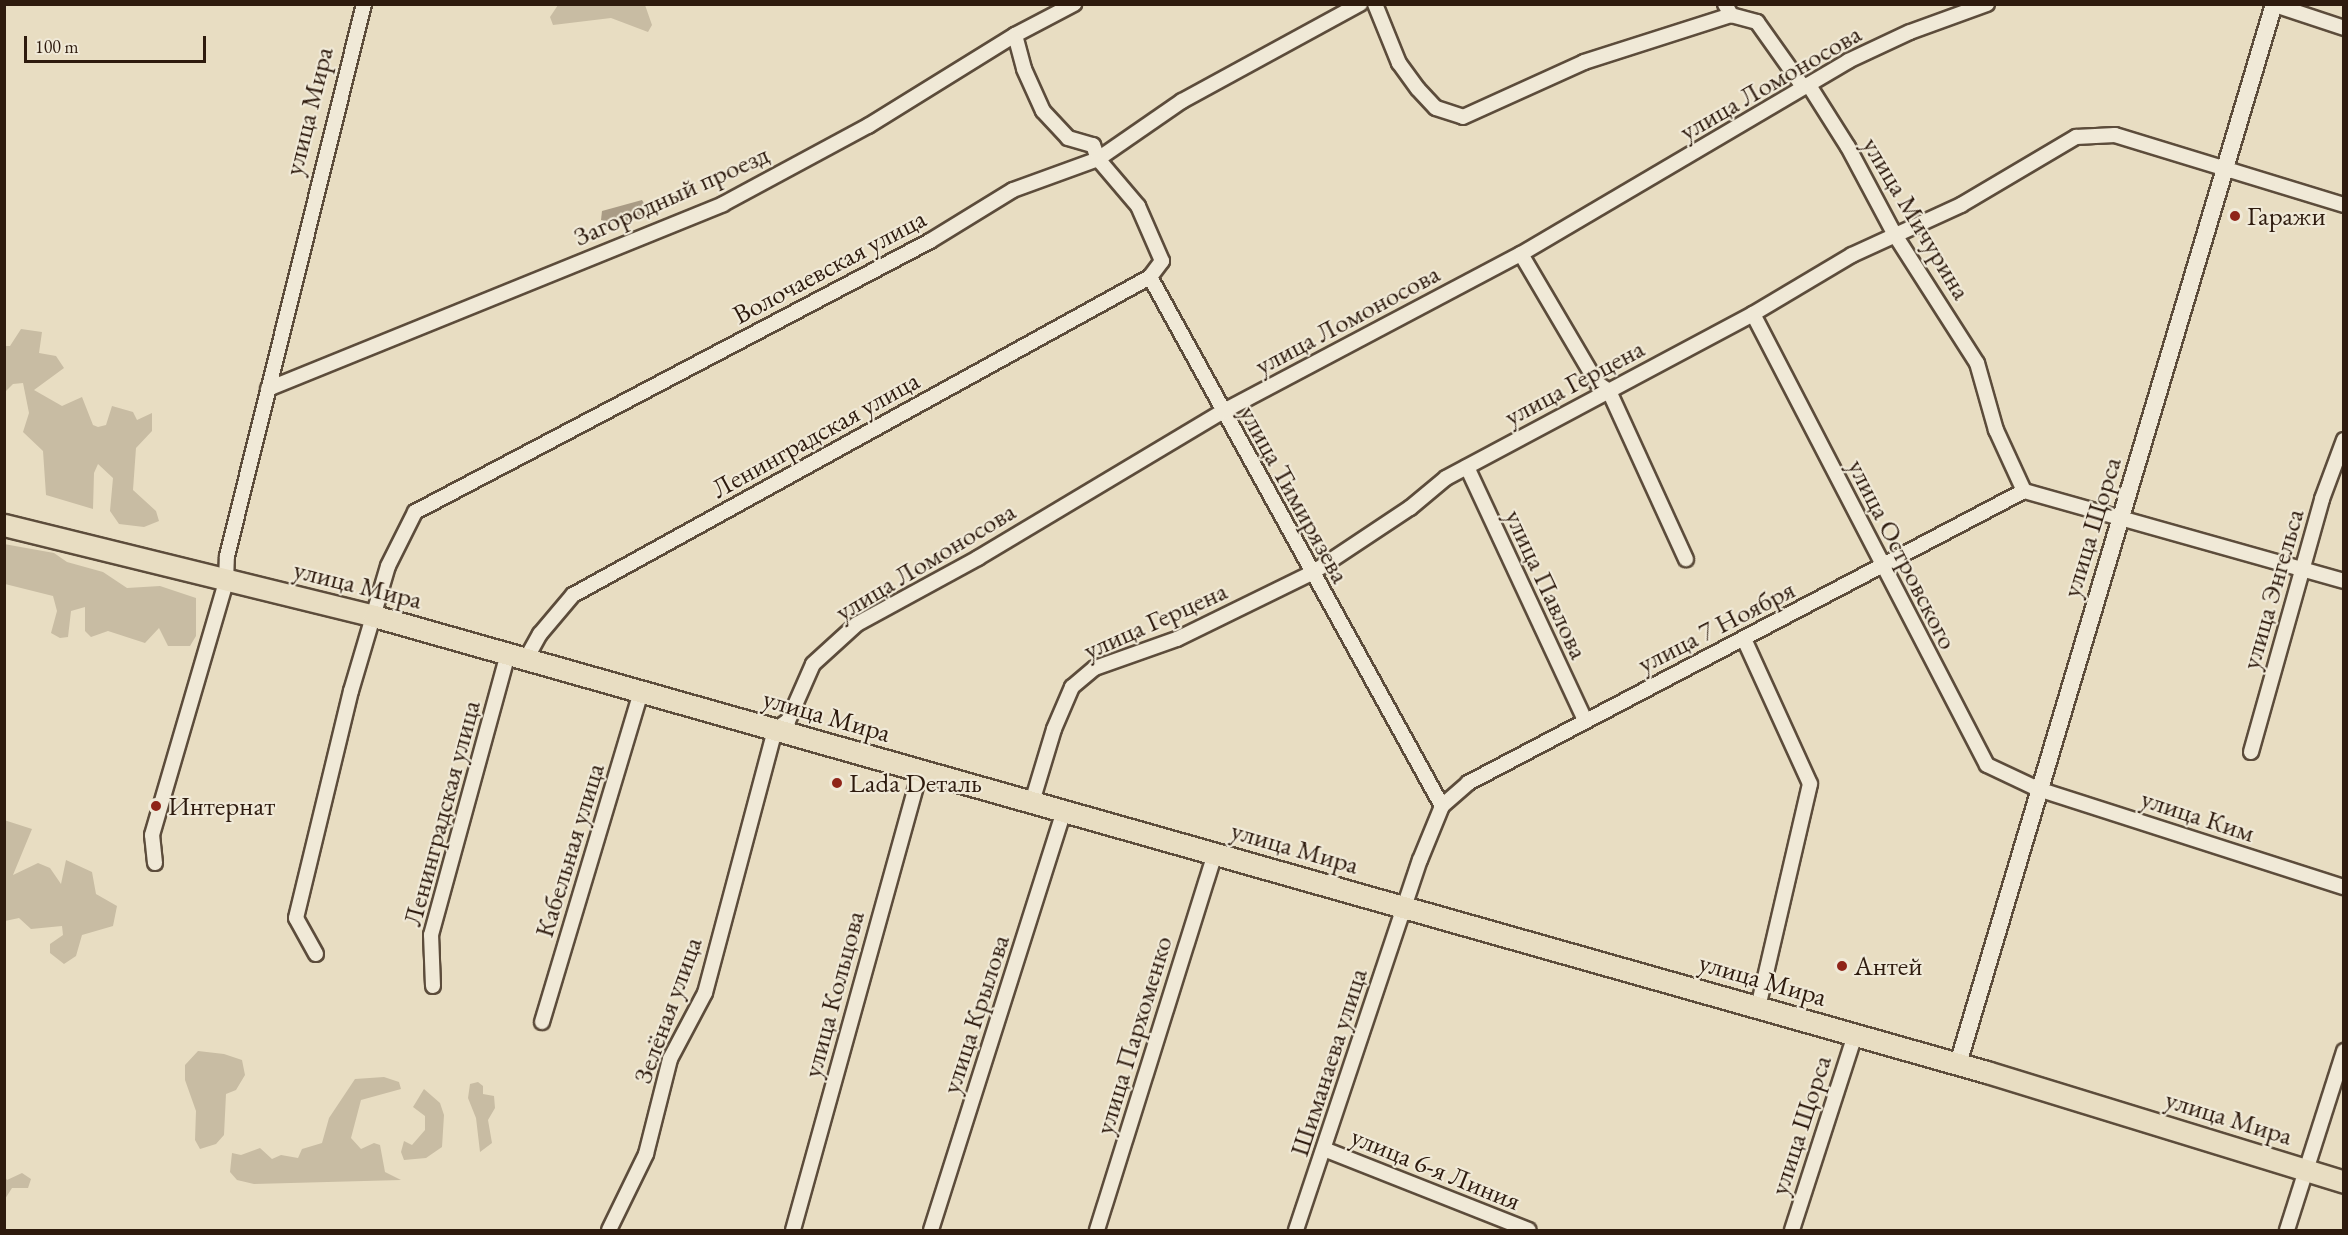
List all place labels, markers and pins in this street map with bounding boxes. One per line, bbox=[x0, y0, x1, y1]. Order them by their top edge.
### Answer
place label: Гаражи bbox=[2247, 200, 2326, 232]
marker: Гаражи bbox=[2228, 209, 2242, 223]
place label: Lada Dеталь bbox=[849, 767, 982, 799]
marker: Lada Dеталь bbox=[830, 776, 844, 790]
place label: Интернат bbox=[168, 790, 275, 822]
marker: Интернат bbox=[149, 799, 163, 813]
place label: Антей bbox=[1854, 950, 1923, 982]
marker: Антей bbox=[1835, 959, 1849, 973]

